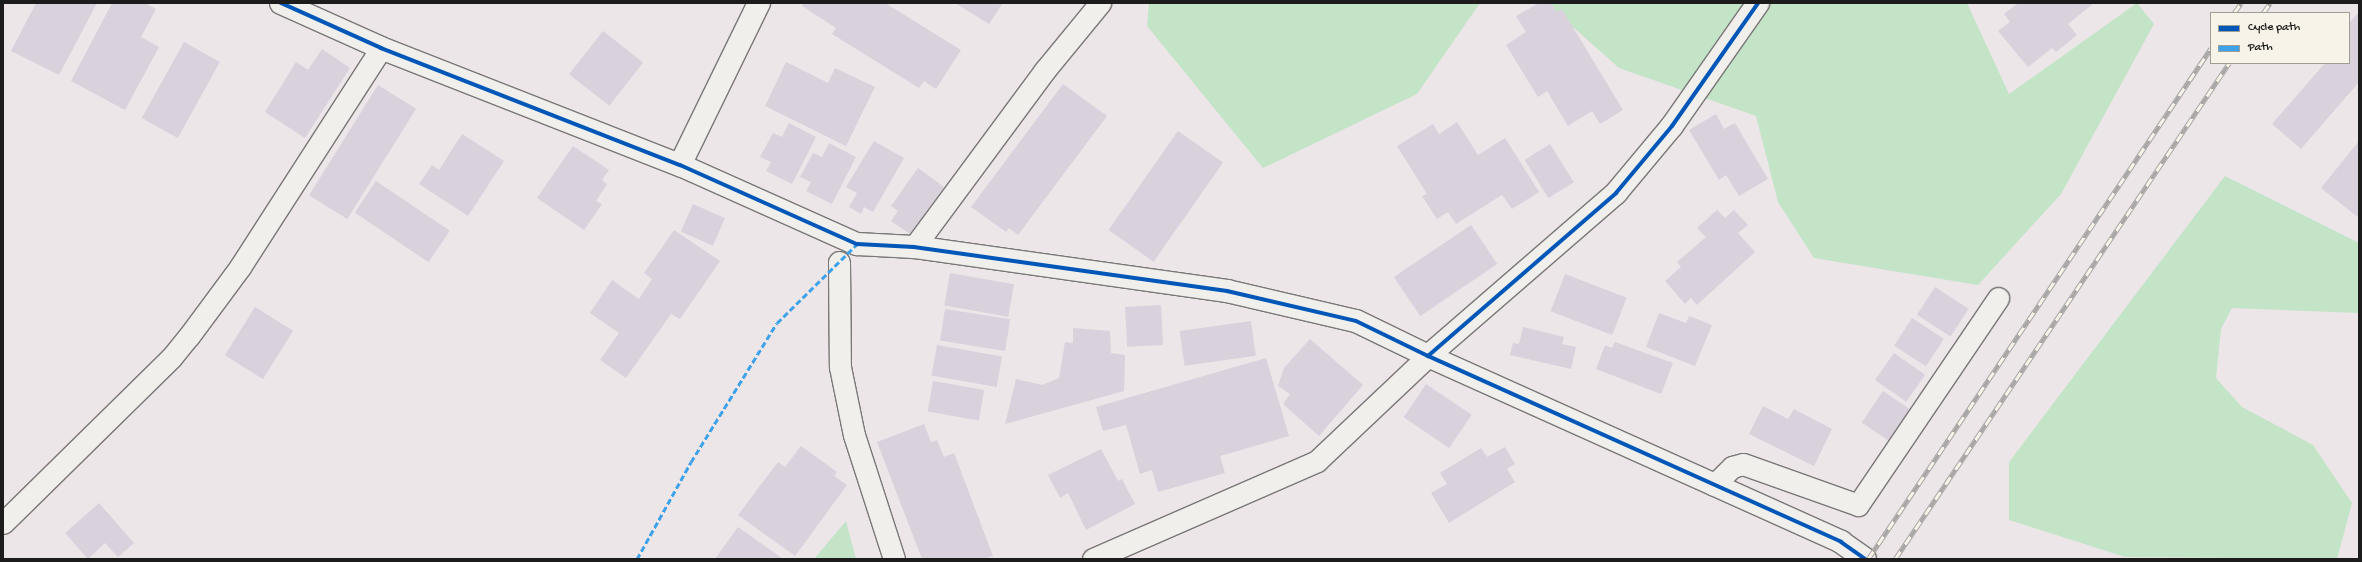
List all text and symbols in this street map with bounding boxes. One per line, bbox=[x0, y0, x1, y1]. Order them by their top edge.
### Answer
legend bbox=[2210, 12, 2350, 64]
text: Cycle path bbox=[2248, 21, 2300, 35]
text: Path bbox=[2248, 41, 2273, 55]

